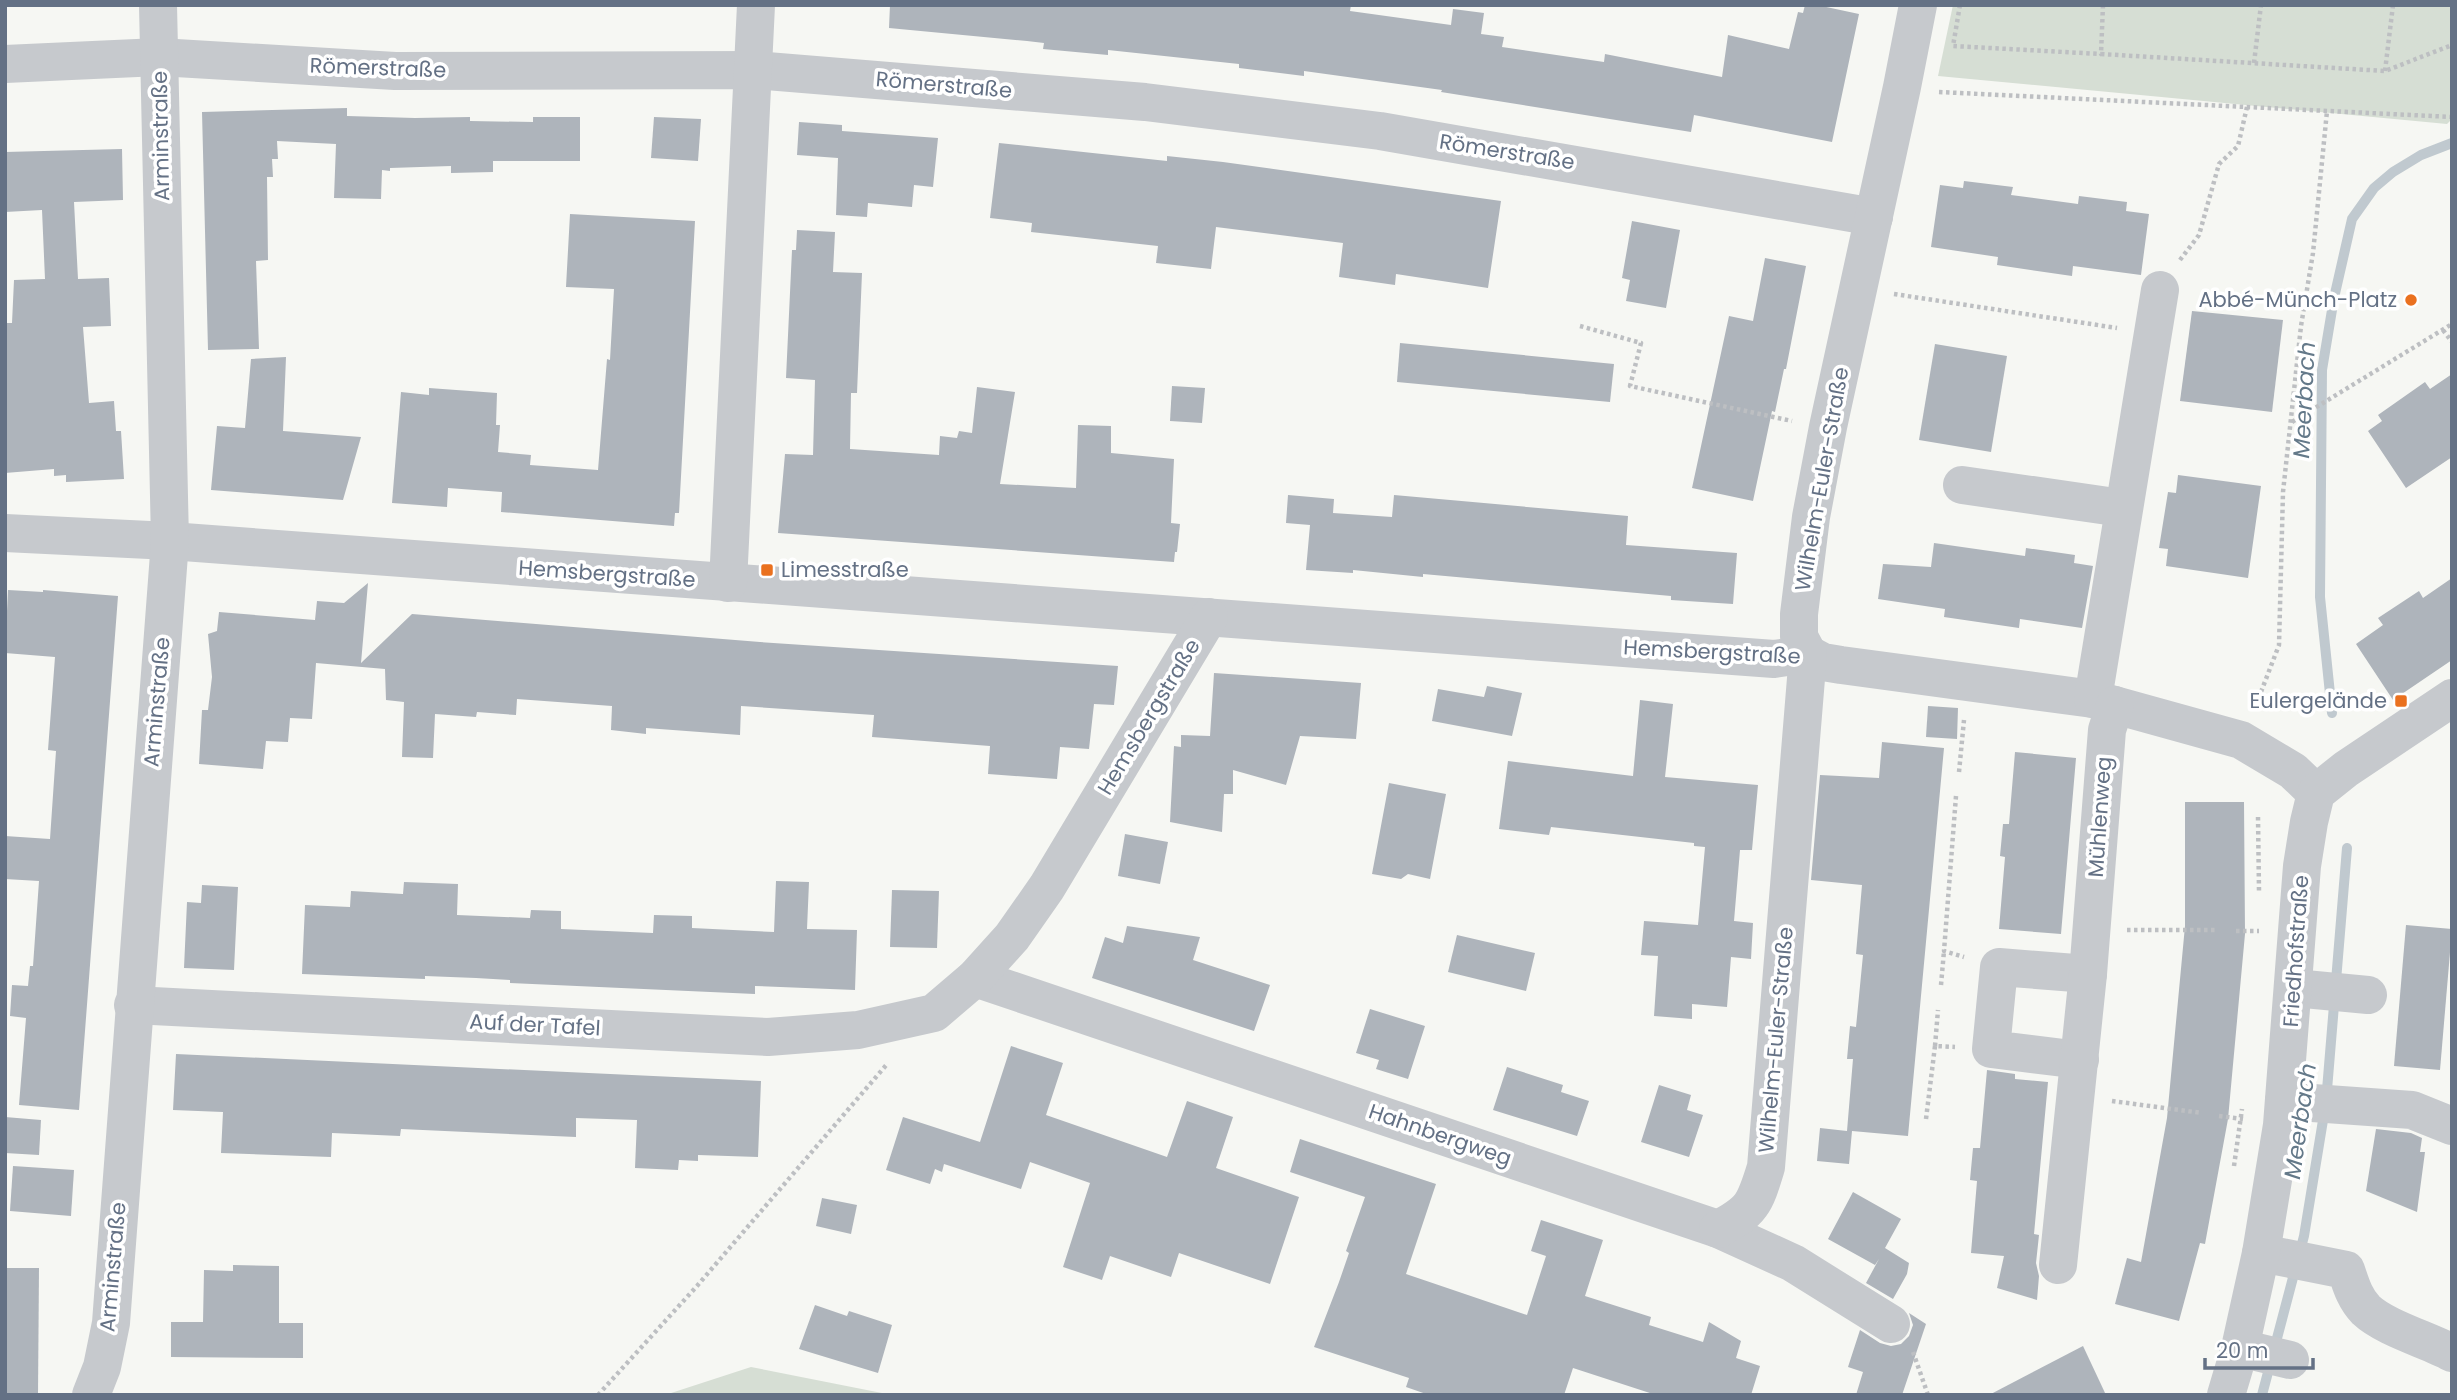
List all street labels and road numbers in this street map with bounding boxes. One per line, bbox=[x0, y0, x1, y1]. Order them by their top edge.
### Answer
street label: Römerstraße bbox=[309, 51, 447, 84]
street label: Römerstraße bbox=[875, 64, 1013, 105]
street label: Arminstraße bbox=[145, 71, 176, 201]
street label: Römerstraße bbox=[1437, 126, 1577, 177]
street label: Wilhelm-Euler-Straße bbox=[1788, 365, 1855, 593]
street label: Hemsbergstraße bbox=[518, 553, 697, 594]
street label: Hemsbergstraße bbox=[1623, 632, 1801, 671]
street label: Hemsbergstraße bbox=[1090, 633, 1207, 800]
street label: Arminstraße bbox=[136, 636, 177, 768]
street label: Mühlenweg bbox=[2081, 756, 2118, 878]
street label: Friedhofstraße bbox=[2276, 874, 2315, 1028]
street label: Wilhelm-Euler-Straße bbox=[1751, 926, 1800, 1154]
street label: Auf der Tafel bbox=[469, 1007, 601, 1042]
street label: Hahnbergweg bbox=[1365, 1097, 1515, 1173]
street label: Arminstraße bbox=[92, 1201, 133, 1333]

